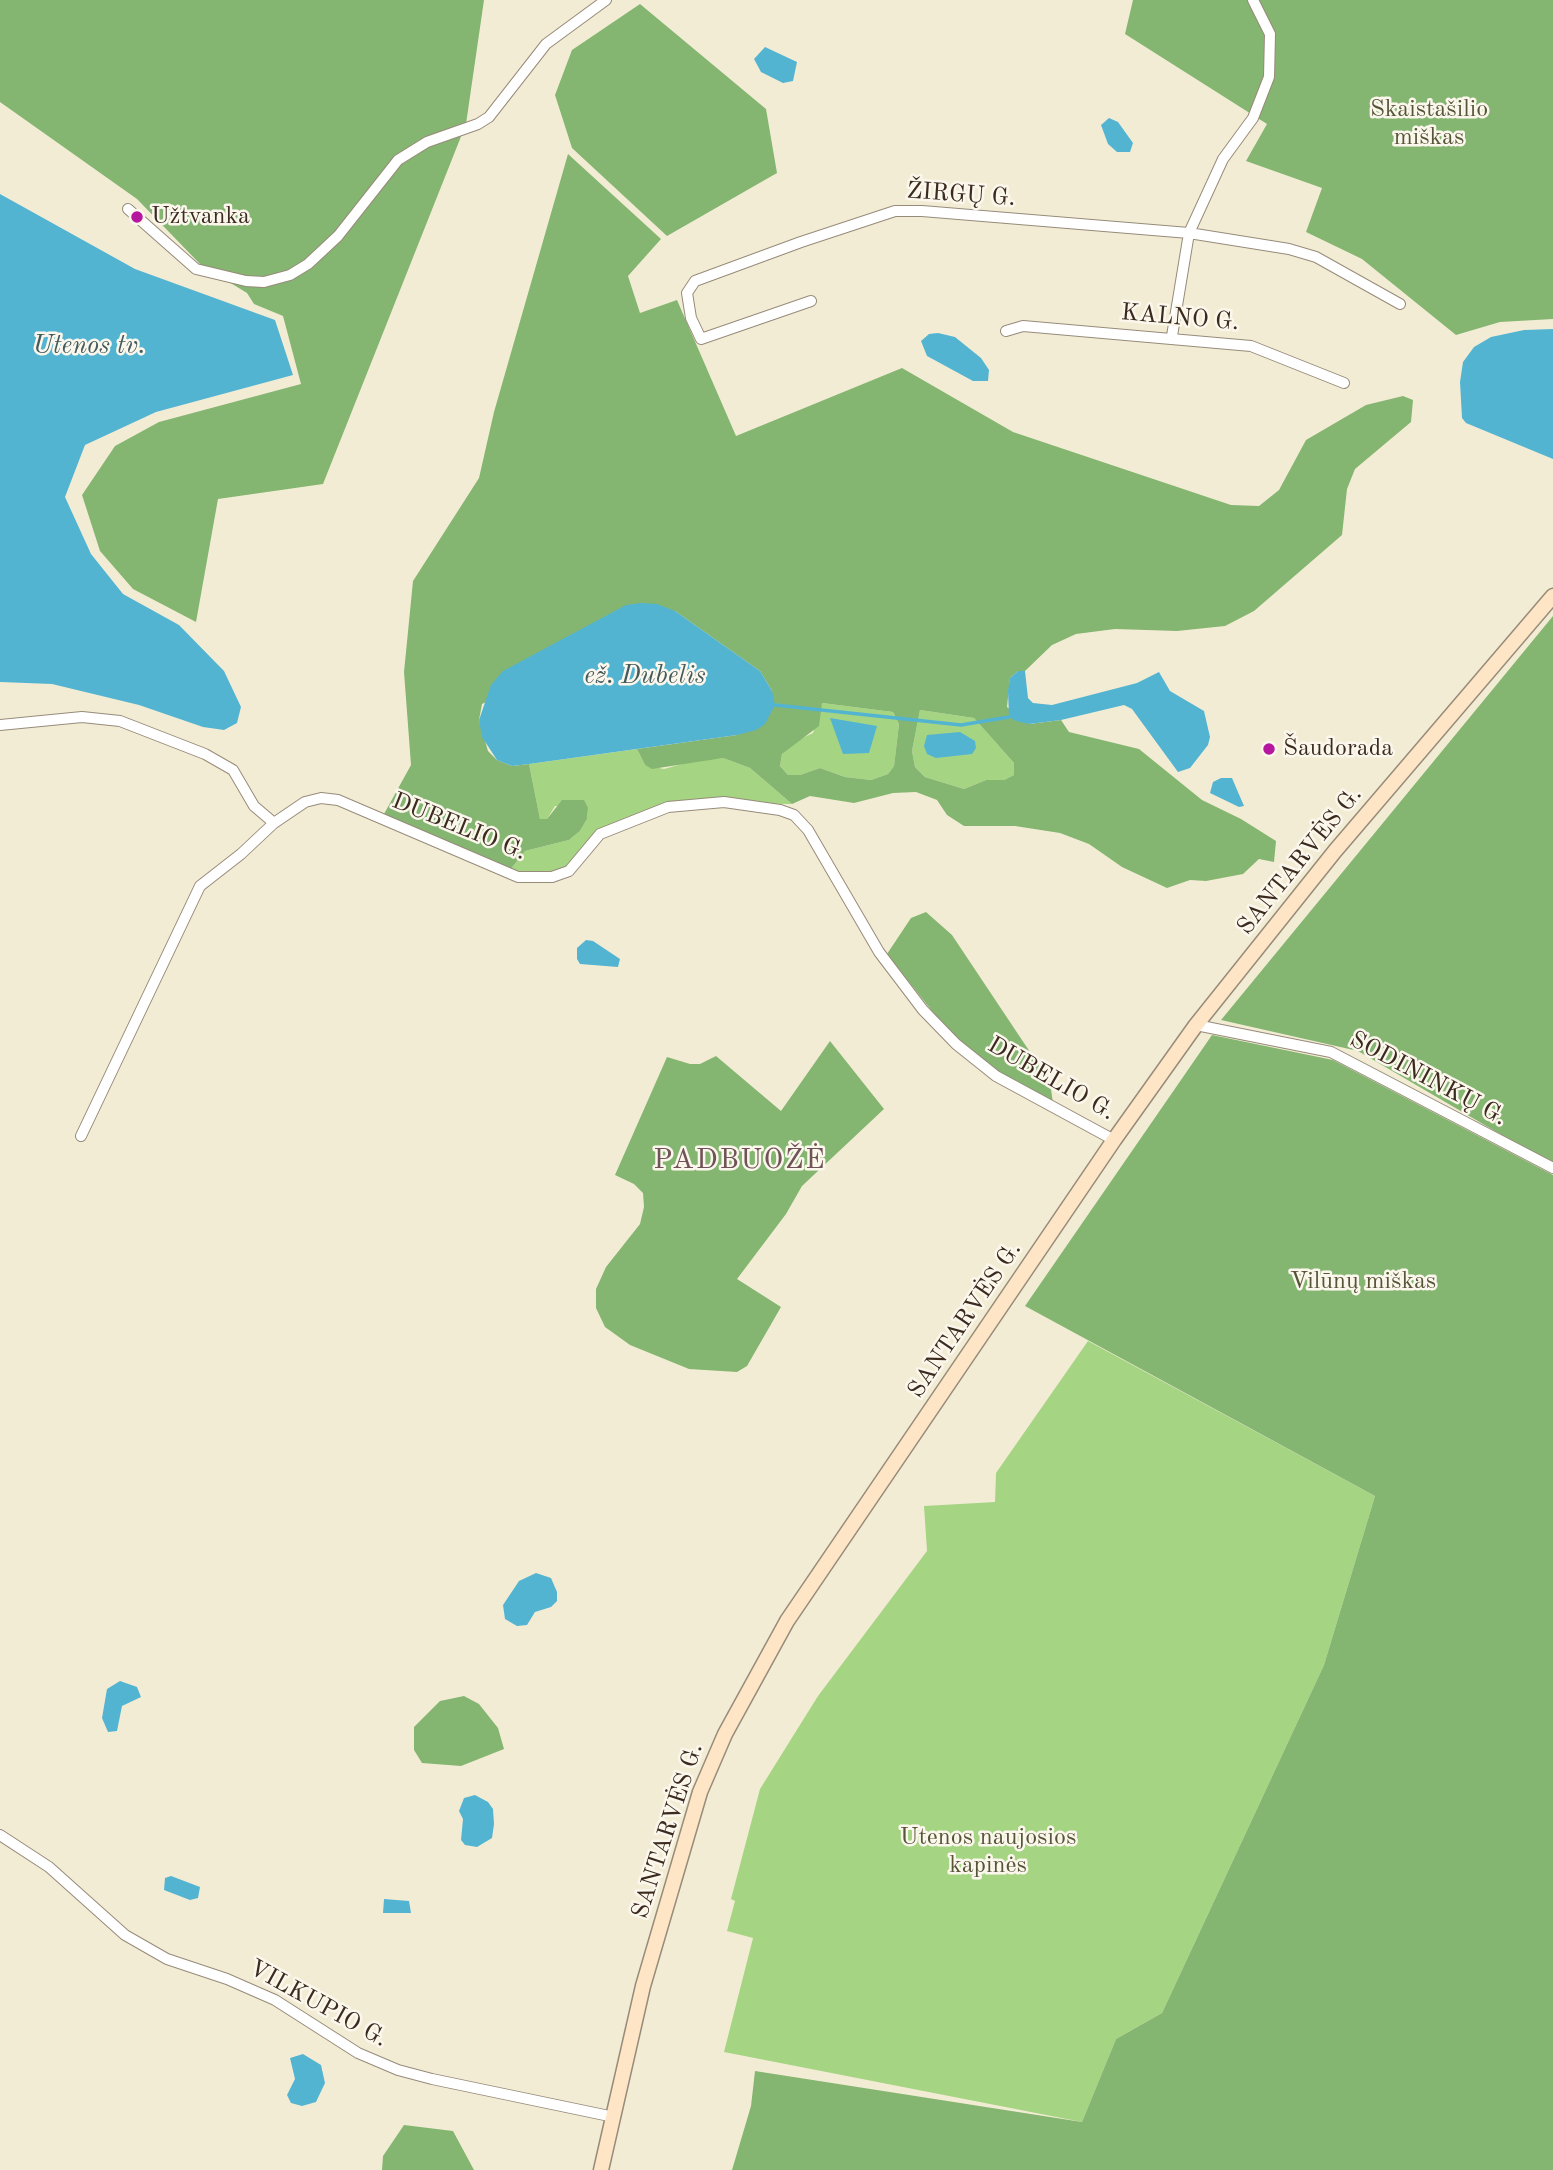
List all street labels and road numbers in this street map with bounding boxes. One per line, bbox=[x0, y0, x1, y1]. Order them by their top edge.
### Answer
street label: ŽIRGŲ G. bbox=[906, 177, 1016, 213]
street label: KALNO G. bbox=[1120, 298, 1240, 338]
street label: SANTARVĖS G. bbox=[1231, 781, 1369, 941]
street label: DUBELIO G. bbox=[388, 787, 530, 867]
street label: SODININKŲ G. bbox=[1344, 1025, 1512, 1133]
street label: DUBELIO G. bbox=[982, 1031, 1120, 1127]
street label: SANTARVĖS G. bbox=[902, 1236, 1028, 1404]
street label: SANTARVĖS G. bbox=[626, 1740, 710, 1922]
street label: VILKUPIO G. bbox=[244, 1954, 392, 2054]

